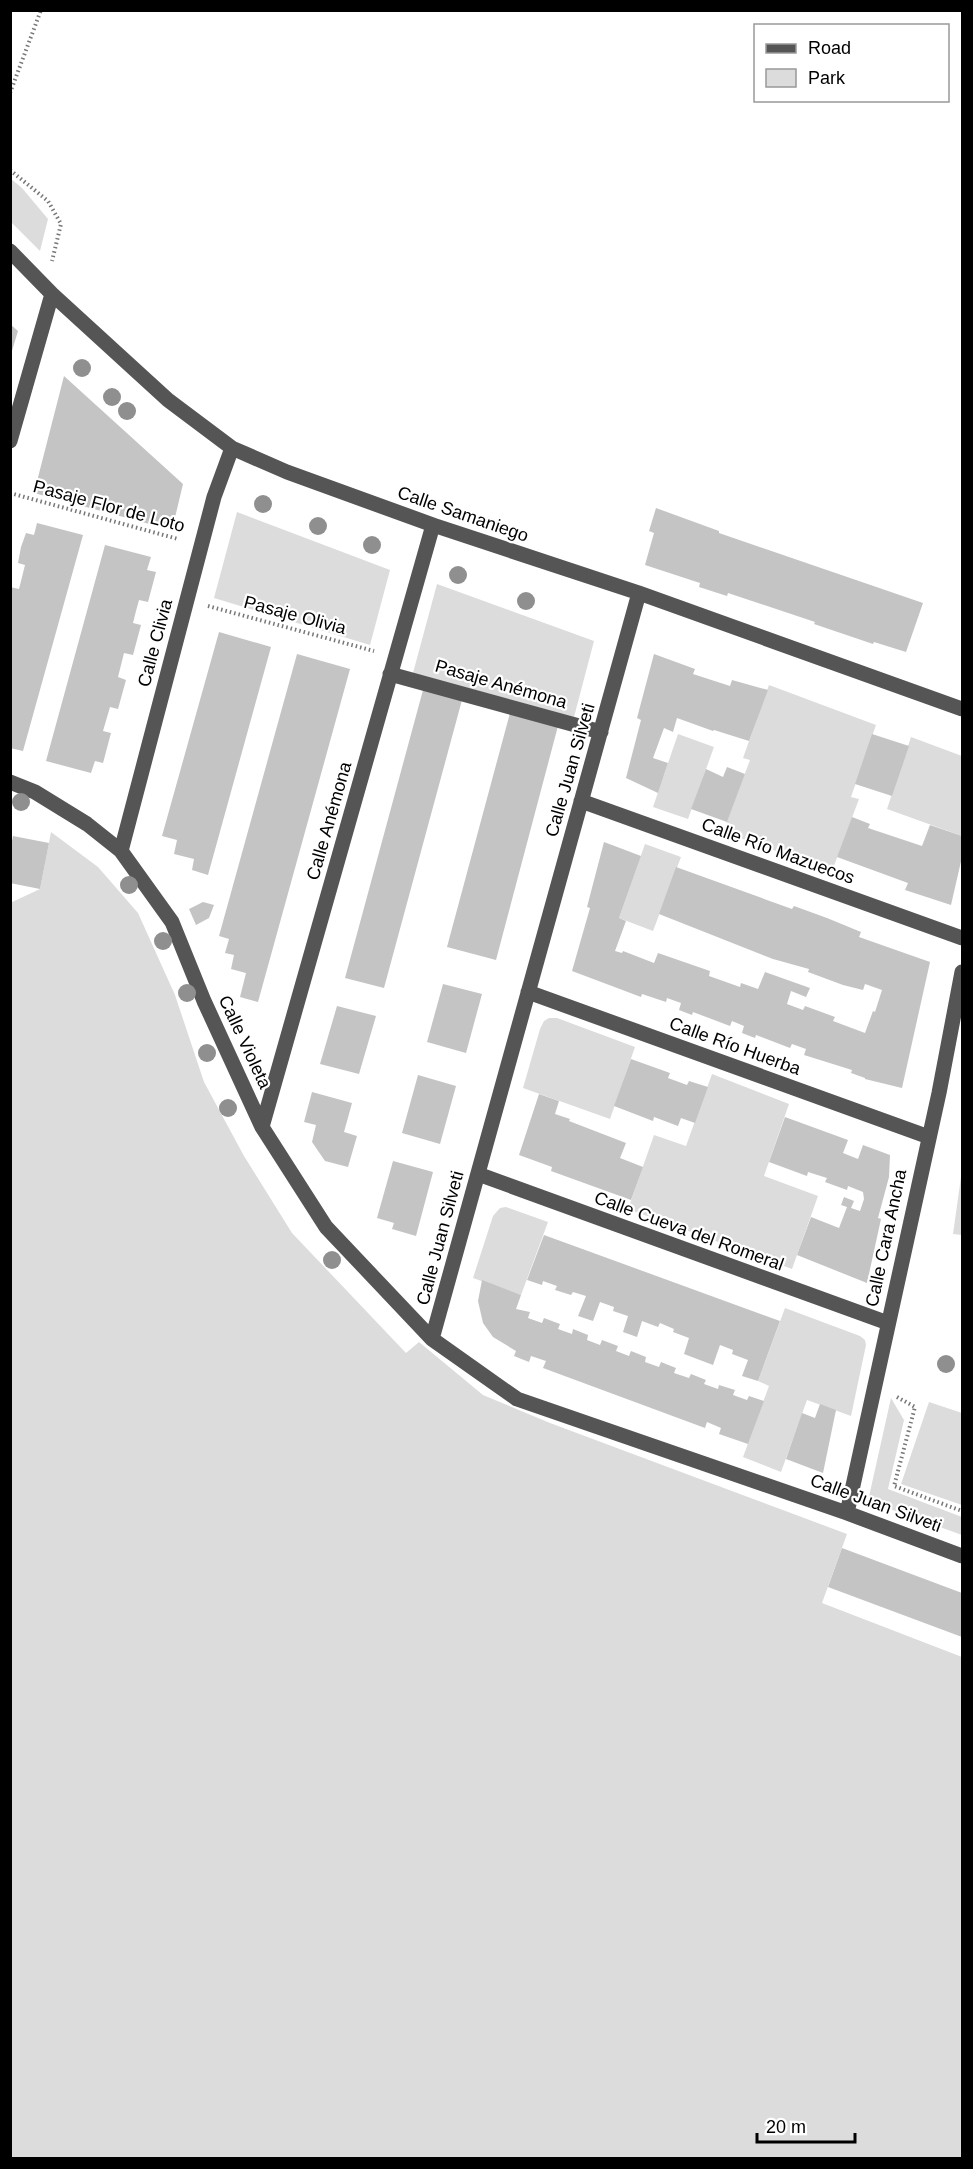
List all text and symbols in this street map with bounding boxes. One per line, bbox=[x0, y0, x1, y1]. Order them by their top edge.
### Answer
legend bbox=[754, 24, 949, 102]
text: Road bbox=[808, 38, 851, 58]
text: Park bbox=[808, 68, 846, 88]
street label: Pasaje Flor de Loto bbox=[31, 476, 187, 536]
street label: Calle Samaniego bbox=[395, 482, 531, 546]
street label: Pasaje Olivia bbox=[242, 592, 349, 639]
street label: Calle Clivia bbox=[134, 596, 177, 689]
street label: Pasaje Anémona bbox=[433, 656, 570, 713]
street label: Calle Juan Silveti bbox=[541, 701, 599, 839]
street label: Calle Anémona bbox=[303, 759, 356, 882]
street label: Calle Río Mazuecos bbox=[699, 814, 857, 888]
street label: Calle Violeta bbox=[215, 992, 276, 1093]
street label: Calle Río Huerba bbox=[667, 1013, 804, 1079]
street label: Calle Cara Ancha bbox=[862, 1166, 911, 1309]
street label: Calle Juan Silveti bbox=[412, 1169, 468, 1307]
street label: Calle Cueva del Romeral bbox=[592, 1187, 786, 1275]
street label: Calle Juan Silveti bbox=[808, 1470, 944, 1536]
scale bar bbox=[757, 2106, 854, 2144]
text: 20 m bbox=[766, 2117, 806, 2137]

